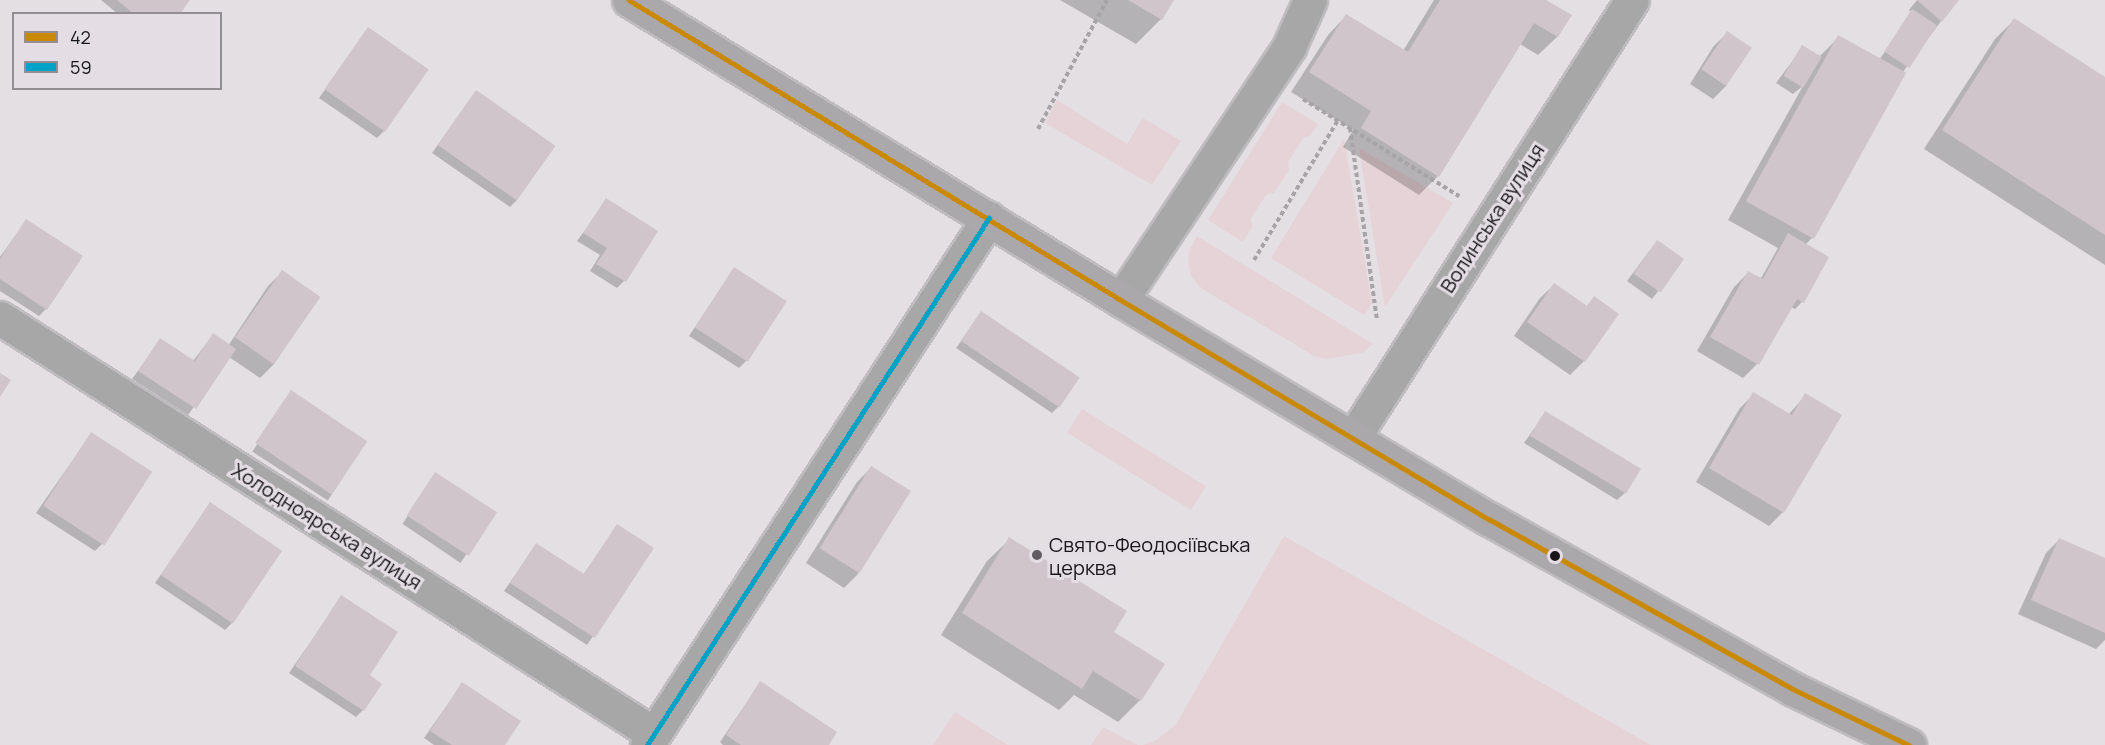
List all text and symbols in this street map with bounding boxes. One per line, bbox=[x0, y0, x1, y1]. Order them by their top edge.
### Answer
legend bbox=[12, 12, 222, 90]
text: 42 bbox=[70, 25, 91, 49]
text: 59 bbox=[70, 55, 92, 79]
street label: Волинська вулиця bbox=[1435, 139, 1549, 297]
street label: Холодноярська вулиця bbox=[228, 458, 426, 594]
place label: Свято-Феодосіївська церква bbox=[1049, 532, 1250, 579]
marker: Свято-Феодосіївська церква bbox=[1030, 548, 1044, 562]
unlabelled marker bbox=[1549, 550, 1561, 562]

